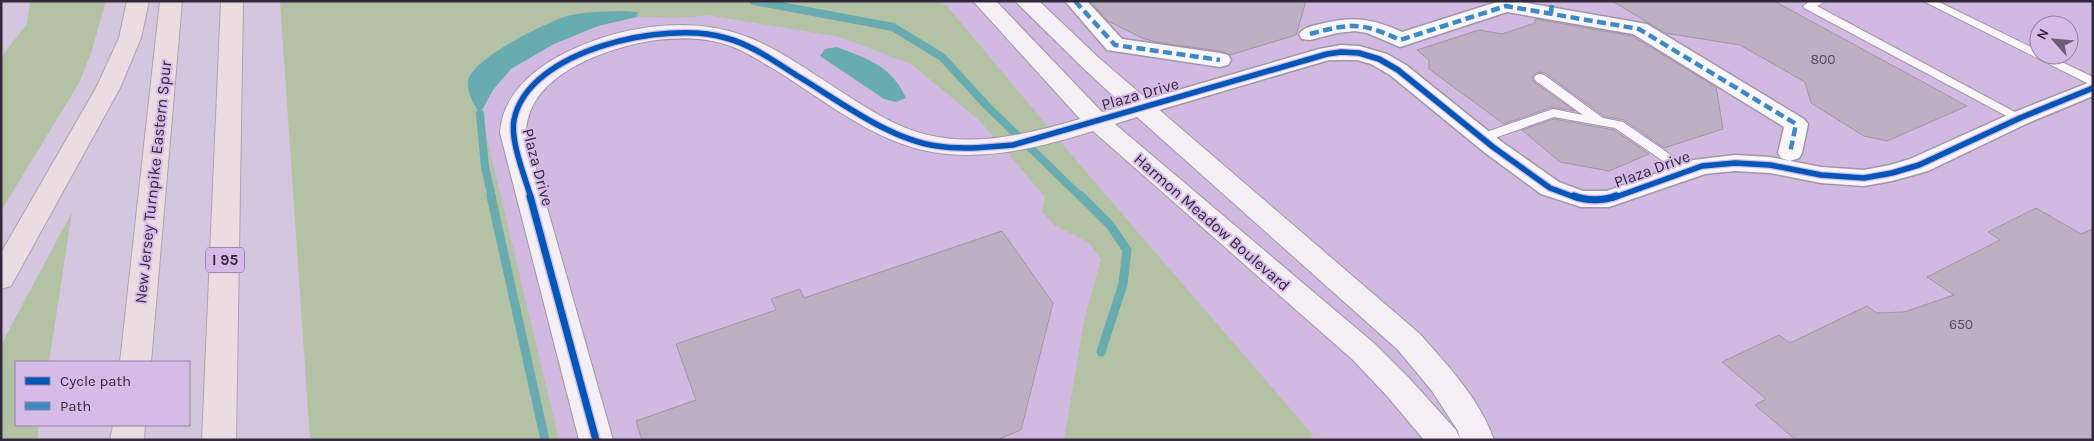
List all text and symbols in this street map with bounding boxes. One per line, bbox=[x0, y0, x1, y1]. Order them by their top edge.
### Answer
north arrow bbox=[2029, 15, 2079, 65]
text: N bbox=[2033, 26, 2053, 43]
house number: 800 bbox=[1810, 51, 1836, 68]
street label: New Jersey Turnpike Eastern Spur bbox=[131, 59, 175, 304]
street label: Plaza Drive bbox=[1099, 74, 1181, 114]
street label: Plaza Drive bbox=[519, 126, 557, 208]
street label: Plaza Drive bbox=[1611, 146, 1693, 192]
street label: Harmon Meadow Boulevard bbox=[1130, 149, 1294, 295]
road number: I 95 bbox=[206, 248, 244, 272]
house number: 650 bbox=[1949, 316, 1973, 333]
legend bbox=[15, 361, 190, 426]
text: Cycle path bbox=[60, 372, 131, 390]
text: Path bbox=[60, 397, 91, 415]

